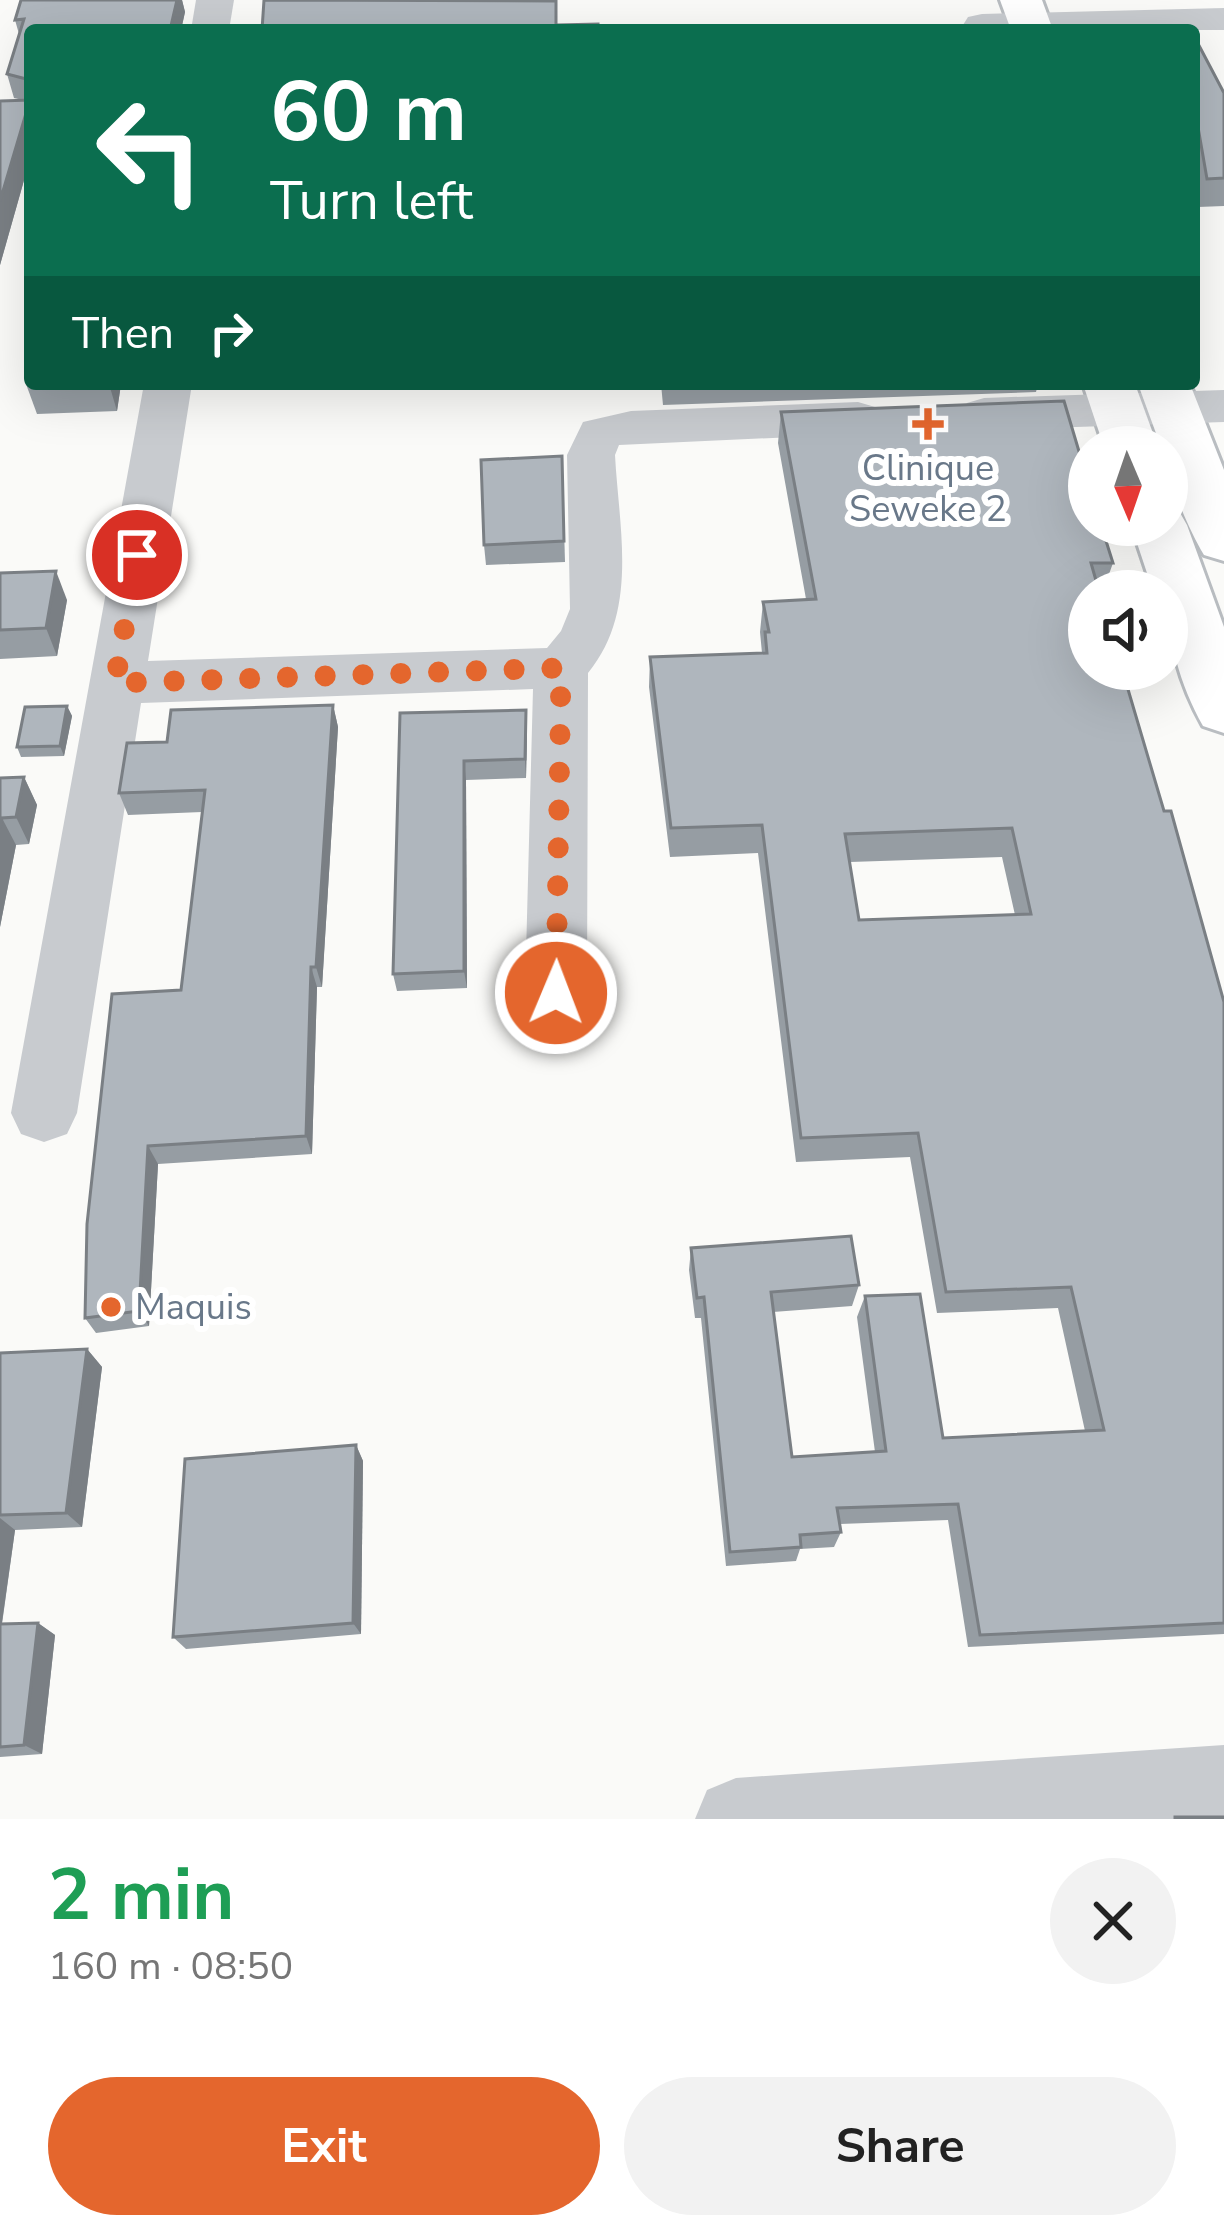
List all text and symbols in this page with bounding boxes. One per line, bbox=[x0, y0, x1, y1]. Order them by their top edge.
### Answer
text: 60 m bbox=[270, 55, 467, 170]
icon: left bbox=[72, 72, 228, 228]
text: Turn left bbox=[270, 164, 473, 238]
icon: right bbox=[198, 300, 264, 366]
text: Then bbox=[72, 303, 174, 364]
marker: Clinique Seweke 2 bbox=[912, 408, 944, 440]
north arrow bbox=[1068, 426, 1188, 546]
map controls bbox=[1068, 426, 1188, 690]
place label: Clinique Seweke 2 bbox=[849, 444, 1007, 534]
pin bbox=[86, 504, 188, 606]
icon: arrive bbox=[104, 522, 170, 588]
button: sound bbox=[1068, 570, 1188, 690]
position arrow bbox=[493, 930, 619, 1056]
place label: Maquis bbox=[135, 1283, 252, 1332]
marker: Maquis bbox=[98, 1294, 124, 1320]
text: 2 min bbox=[48, 1846, 234, 1944]
button: close bbox=[1050, 1858, 1176, 1984]
text: 160 m · 08:50 bbox=[48, 1940, 293, 1993]
button: Exit bbox=[48, 2077, 600, 2215]
button: Share bbox=[624, 2077, 1176, 2215]

